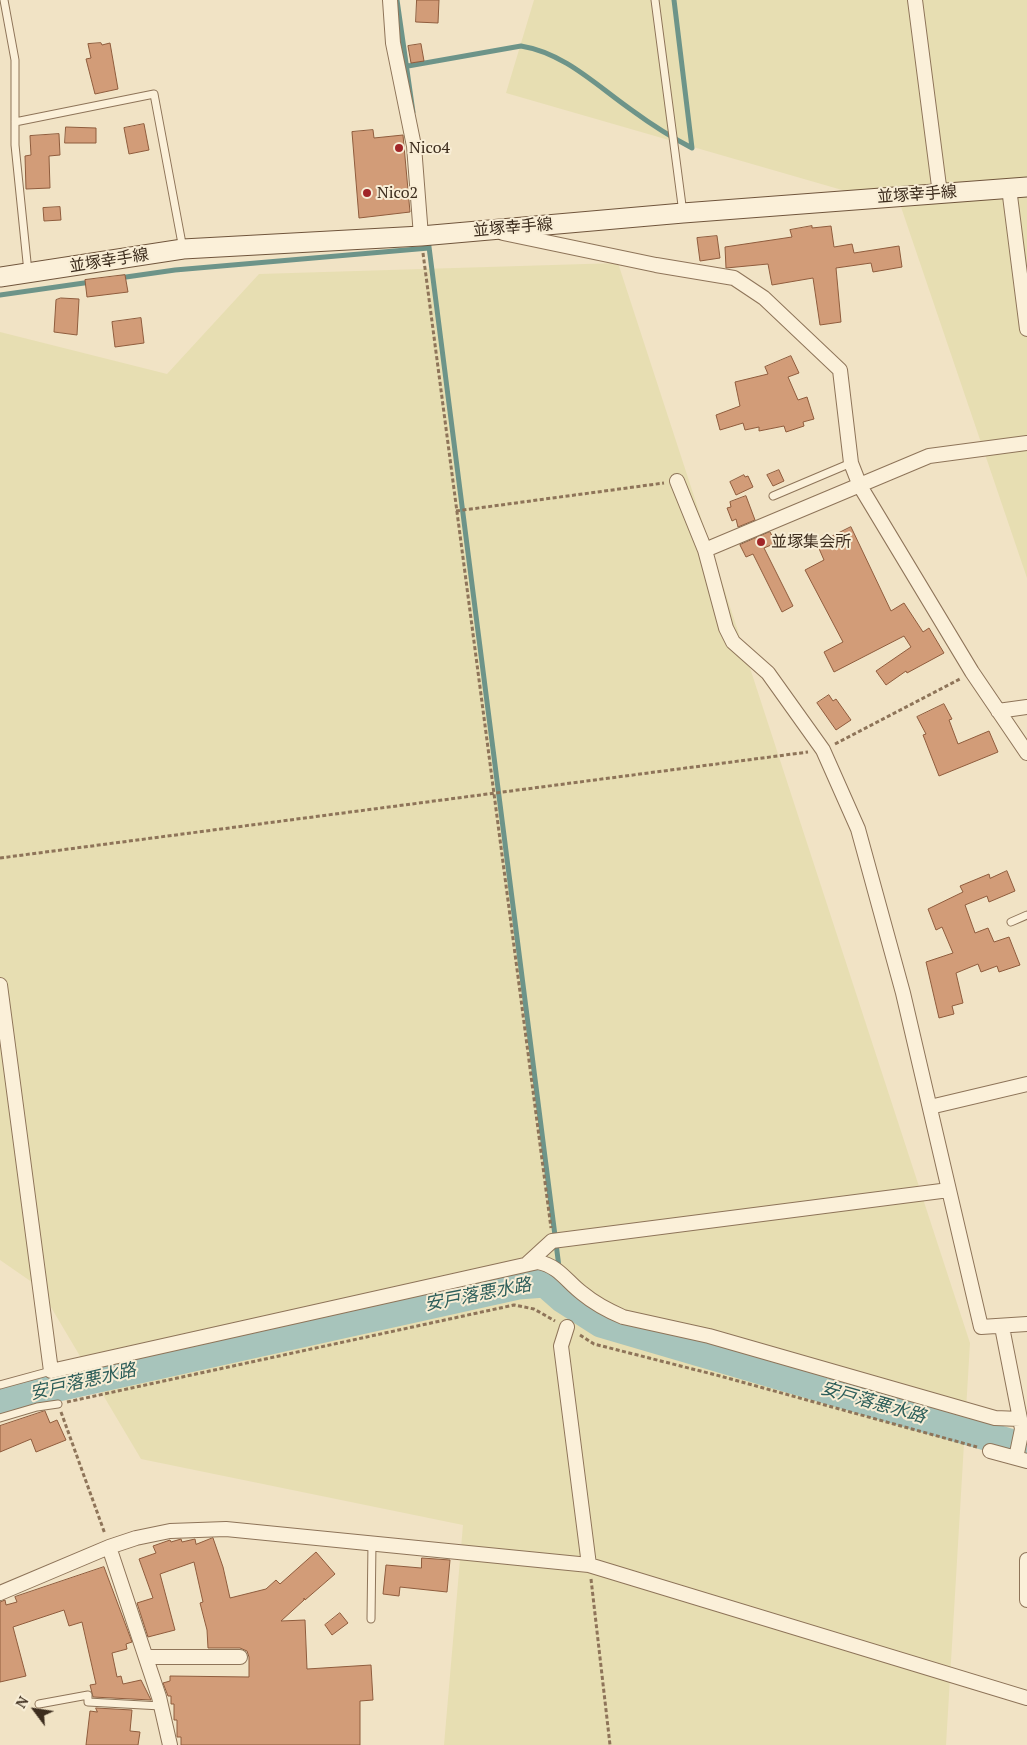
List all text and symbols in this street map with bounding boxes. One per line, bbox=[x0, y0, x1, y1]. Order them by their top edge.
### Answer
place label: Nico4 bbox=[409, 138, 450, 158]
marker: Nico4 bbox=[393, 142, 405, 154]
place label: Nico2 bbox=[377, 183, 418, 203]
street label: 並塚幸手線 bbox=[876, 183, 958, 207]
marker: Nico2 bbox=[361, 187, 373, 199]
street label: 並塚幸手線 bbox=[472, 215, 554, 241]
street label: 並塚幸手線 bbox=[68, 245, 150, 277]
place label: 並塚集会所 bbox=[771, 532, 851, 552]
marker: 並塚集会所 bbox=[755, 536, 767, 548]
water label: 安戸落悪水路 bbox=[423, 1274, 533, 1316]
water label: 安戸落悪水路 bbox=[28, 1359, 138, 1405]
water label: 安戸落悪水路 bbox=[818, 1378, 928, 1428]
north arrow bbox=[10, 1685, 60, 1735]
text: N bbox=[11, 1693, 33, 1711]

